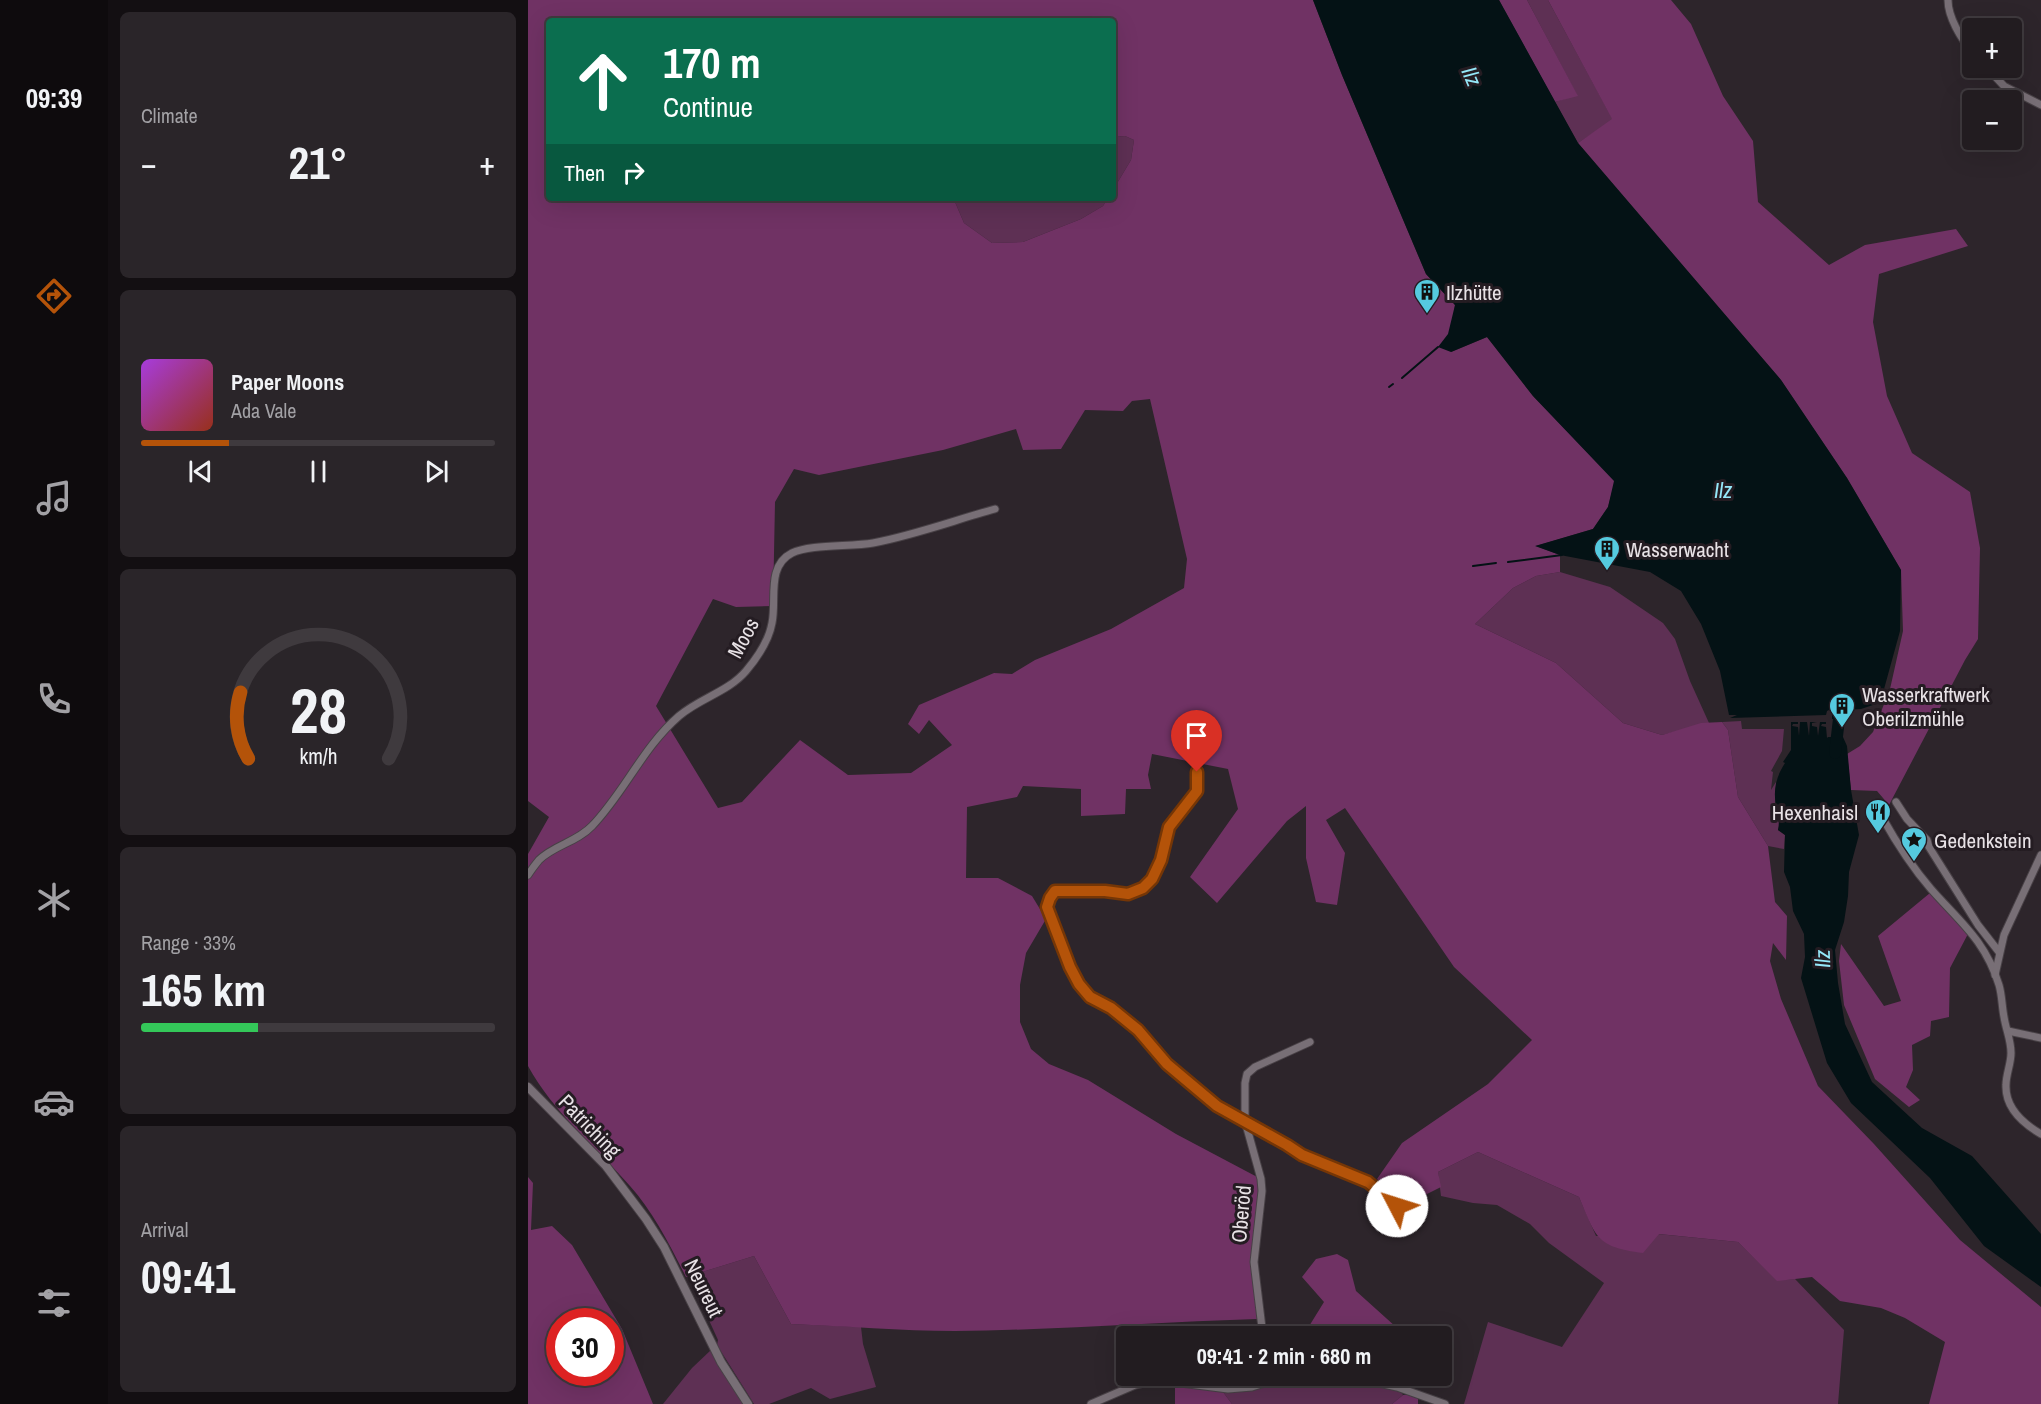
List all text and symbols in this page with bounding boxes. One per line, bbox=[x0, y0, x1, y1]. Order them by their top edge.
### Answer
map controls bbox=[1962, 18, 2022, 150]
button: + bbox=[1962, 18, 2022, 78]
text: 170 m bbox=[663, 35, 761, 91]
icon: ahead bbox=[564, 42, 642, 120]
water label: Ilz bbox=[1455, 62, 1490, 91]
text: 09:39 bbox=[26, 80, 82, 116]
text: Continue bbox=[663, 89, 753, 125]
button: − bbox=[1962, 90, 2022, 150]
text: Climate bbox=[141, 102, 198, 129]
text: 21° bbox=[288, 132, 348, 193]
text: − bbox=[141, 141, 157, 185]
text: + bbox=[479, 141, 495, 185]
icon: right bbox=[617, 156, 650, 189]
text: Then bbox=[564, 158, 605, 188]
icon: directions bbox=[33, 275, 75, 317]
building icon: Ilzhütte bbox=[1412, 277, 1442, 315]
place label: Ilzhütte bbox=[1446, 278, 1502, 307]
text: Paper Moons bbox=[231, 367, 344, 397]
text: Ada Vale bbox=[231, 397, 296, 424]
icon: previous bbox=[184, 455, 217, 488]
icon: pause bbox=[302, 455, 335, 488]
icon: next bbox=[420, 455, 453, 488]
water label: Ilz bbox=[1714, 475, 1733, 505]
icon: music bbox=[33, 477, 75, 519]
building icon: Wasserwacht bbox=[1592, 534, 1622, 572]
place label: Wasserwacht bbox=[1626, 535, 1729, 564]
street label: Moos bbox=[720, 613, 766, 663]
text: 28 bbox=[290, 668, 346, 752]
icon: phone bbox=[33, 678, 75, 720]
place label: Wasserkraftwerk Oberilzmühle bbox=[1862, 680, 1990, 733]
building icon: Wasserkraftwerk Oberilzmühle bbox=[1827, 691, 1857, 729]
pin bbox=[1171, 710, 1222, 772]
icon: arrive bbox=[1180, 719, 1213, 752]
text: km/h bbox=[299, 742, 337, 771]
restaurant icon: Hexenhaisl bbox=[1863, 797, 1893, 835]
place label: Hexenhaisl bbox=[1772, 798, 1858, 827]
place icon: Gedenkstein bbox=[1899, 825, 1929, 863]
place label: Gedenkstein bbox=[1934, 826, 2032, 855]
icon: climate bbox=[33, 879, 75, 921]
text: Range · 33% bbox=[141, 929, 236, 956]
water label: Ilz bbox=[1807, 948, 1837, 969]
text: 165 km bbox=[141, 959, 266, 1020]
icon: car bbox=[33, 1081, 75, 1123]
street label: Patriching bbox=[552, 1088, 628, 1165]
position arrow bbox=[1365, 1174, 1429, 1238]
street label: Oberöd bbox=[1224, 1184, 1258, 1244]
text: Arrival bbox=[141, 1216, 188, 1243]
text: 09:41 bbox=[141, 1246, 235, 1307]
street label: Neureut bbox=[678, 1254, 731, 1322]
icon: filters bbox=[33, 1282, 75, 1324]
speed limit sign: 30 bbox=[546, 1308, 624, 1386]
text: 09:41 · 2 min · 680 m bbox=[1197, 1341, 1371, 1371]

